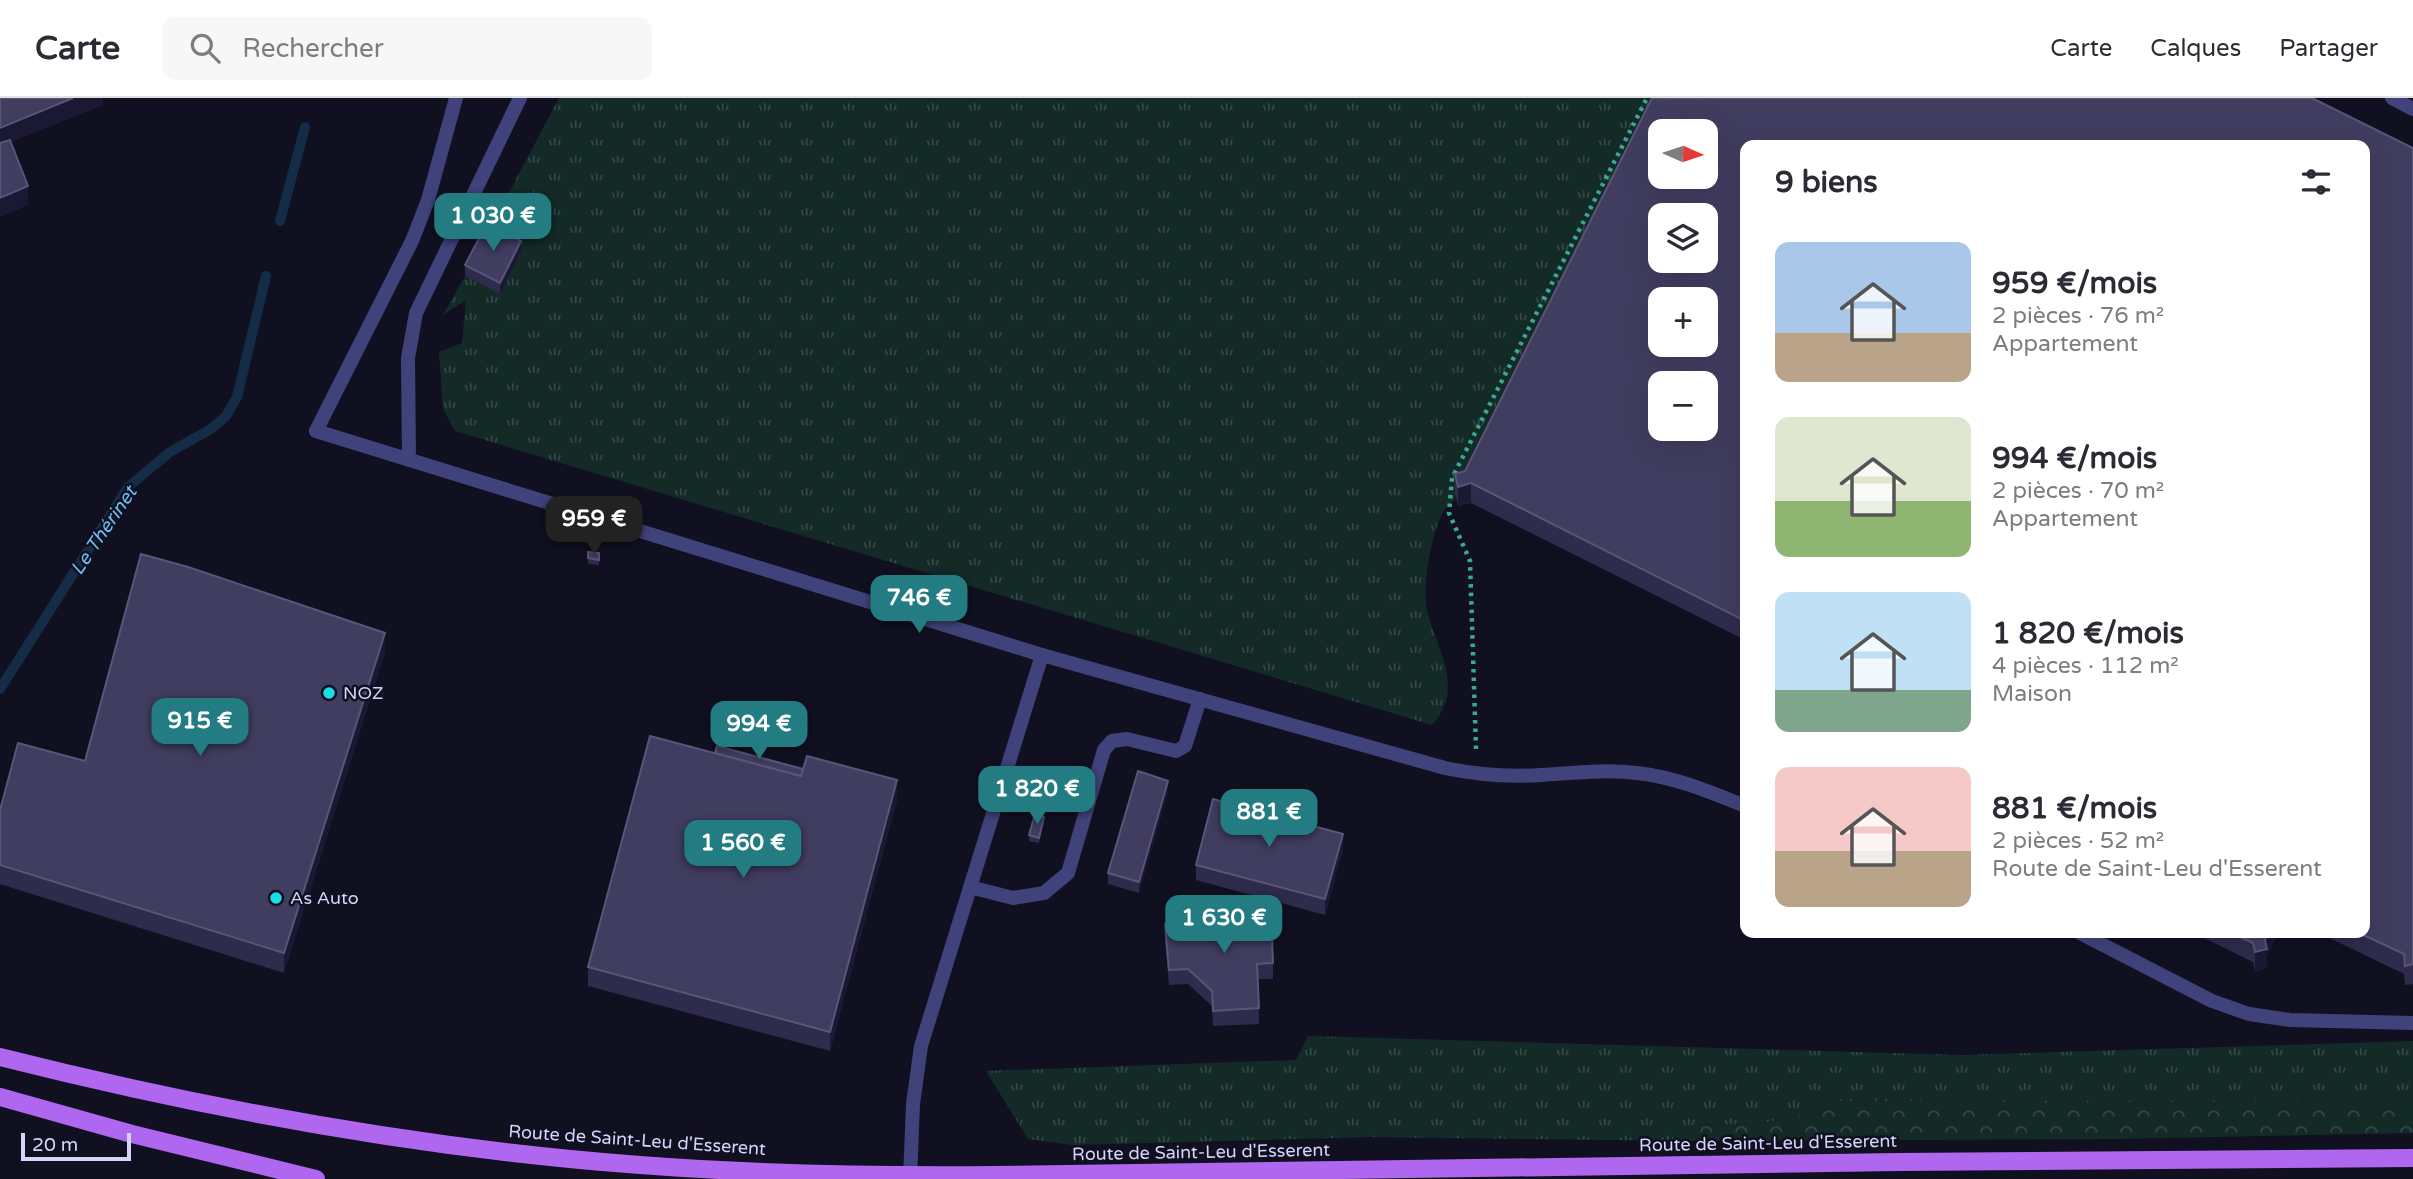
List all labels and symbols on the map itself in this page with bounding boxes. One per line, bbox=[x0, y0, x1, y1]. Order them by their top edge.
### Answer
north arrow bbox=[1648, 119, 1718, 189]
pin: 1 030 € bbox=[428, 194, 558, 253]
water label: Le Thérinet bbox=[66, 480, 143, 579]
pin: 959 € bbox=[545, 496, 643, 556]
pin: 746 € bbox=[870, 575, 968, 635]
place label: NOZ bbox=[343, 682, 384, 704]
marker: NOZ bbox=[321, 685, 337, 701]
pin: 915 € bbox=[151, 698, 249, 758]
pin: 994 € bbox=[710, 702, 808, 761]
pin: 1 820 € bbox=[972, 766, 1102, 826]
pin: 881 € bbox=[1220, 790, 1318, 849]
pin: 1 560 € bbox=[678, 820, 808, 880]
place label: As Auto bbox=[290, 887, 359, 909]
marker: As Auto bbox=[268, 890, 284, 906]
pin: 1 630 € bbox=[1159, 896, 1289, 955]
street label: Route de Saint-Leu d'Esserent bbox=[508, 1120, 767, 1160]
scale bar bbox=[21, 1130, 131, 1162]
street label: Route de Saint-Leu d'Esserent bbox=[1639, 1130, 1897, 1156]
street label: Route de Saint-Leu d'Esserent bbox=[1072, 1139, 1330, 1165]

